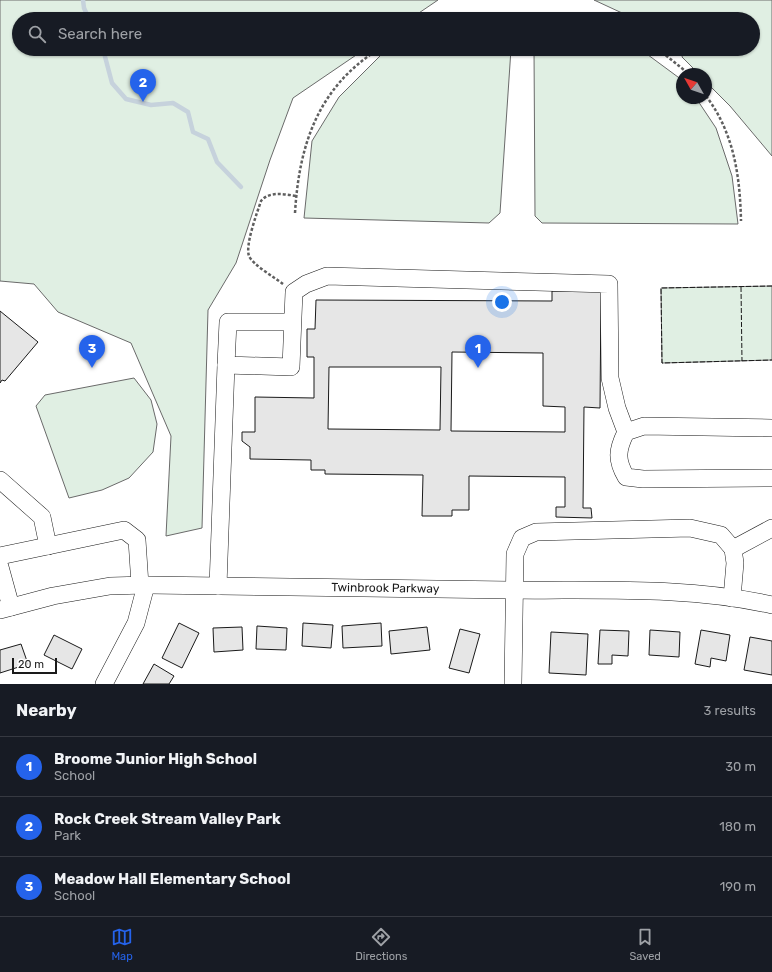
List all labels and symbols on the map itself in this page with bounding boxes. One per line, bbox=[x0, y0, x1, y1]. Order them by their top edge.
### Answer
north arrow bbox=[676, 68, 712, 104]
pin: 2 bbox=[130, 69, 156, 102]
your location bbox=[492, 292, 512, 312]
pin: 3 bbox=[79, 335, 105, 368]
pin: 1 bbox=[465, 335, 491, 368]
street label: Twinbrook Parkway bbox=[331, 580, 440, 596]
scale bar bbox=[12, 656, 57, 675]

